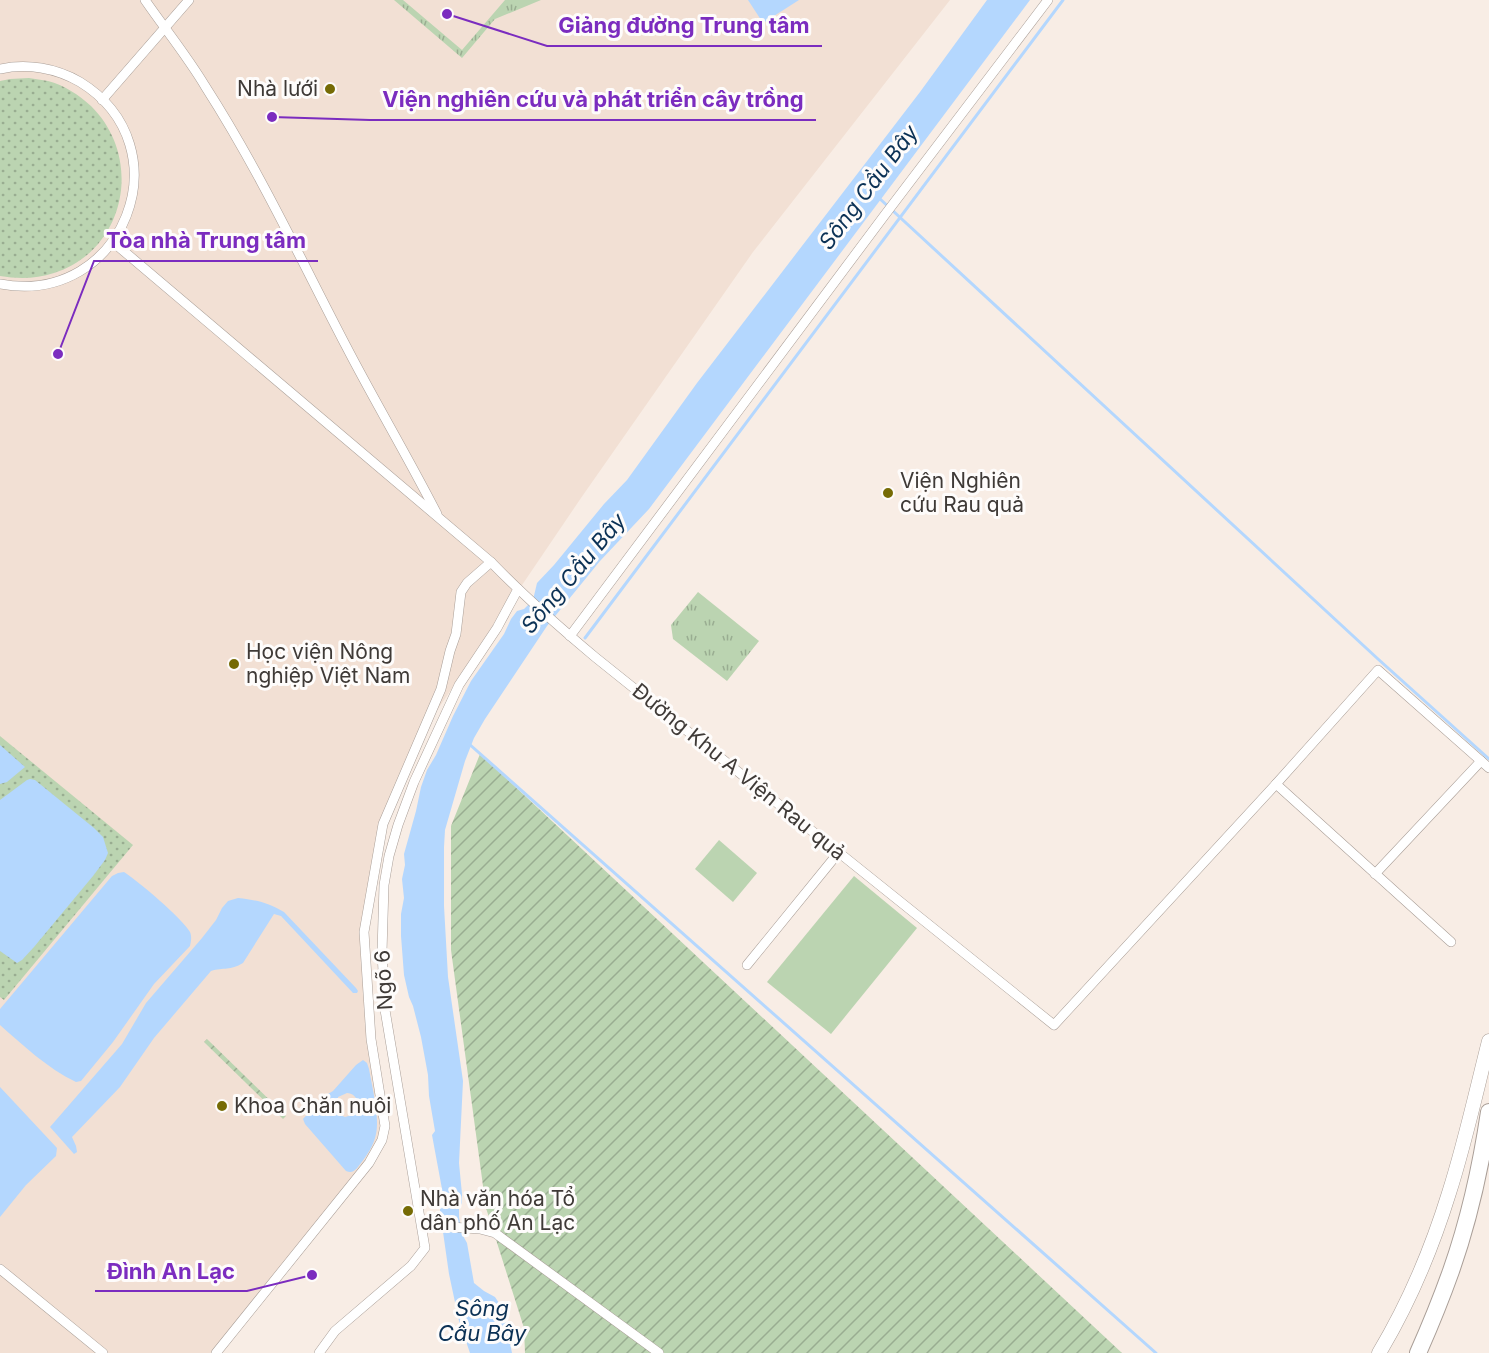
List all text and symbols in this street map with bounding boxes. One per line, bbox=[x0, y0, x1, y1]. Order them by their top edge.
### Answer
callout: Giảng đường Trung tâm bbox=[547, 6, 822, 46]
text: Giảng đường Trung tâm bbox=[558, 12, 810, 38]
place label: Nhà lưới bbox=[237, 76, 318, 101]
callout: Viện nghiên cứu và phát triển cây trồng bbox=[370, 80, 816, 120]
marker: Nhà lưới bbox=[323, 82, 337, 96]
text: Viện nghiên cứu và phát triển cây trồng bbox=[382, 86, 804, 112]
water label: Sông Cầu Bây bbox=[813, 119, 924, 254]
callout: Tòa nhà Trung tâm bbox=[94, 221, 318, 261]
text: Tòa nhà Trung tâm bbox=[106, 227, 306, 253]
place label: Viện Nghiên cứu Rau quả bbox=[900, 468, 1024, 517]
marker: Viện Nghiên cứu Rau quả bbox=[881, 486, 895, 500]
water label: Sông Cầu Bây bbox=[515, 507, 631, 638]
place label: Học viện Nông nghiệp Việt Nam bbox=[246, 639, 410, 688]
marker: Học viện Nông nghiệp Việt Nam bbox=[227, 657, 241, 671]
street label: Đường Khu A Viện Rau quả bbox=[628, 678, 851, 865]
street label: Ngõ 6 bbox=[369, 949, 398, 1011]
place label: Khoa Chăn nuôi bbox=[234, 1093, 391, 1118]
marker: Khoa Chăn nuôi bbox=[215, 1099, 229, 1113]
place label: Nhà văn hóa Tổ dân phố An Lạc bbox=[420, 1186, 575, 1235]
marker: Nhà văn hóa Tổ dân phố An Lạc bbox=[401, 1204, 415, 1218]
callout: Đình An Lạc bbox=[95, 1251, 247, 1291]
text: Đình An Lạc bbox=[107, 1258, 235, 1284]
water label: Sông Cầu Bây bbox=[438, 1295, 527, 1346]

